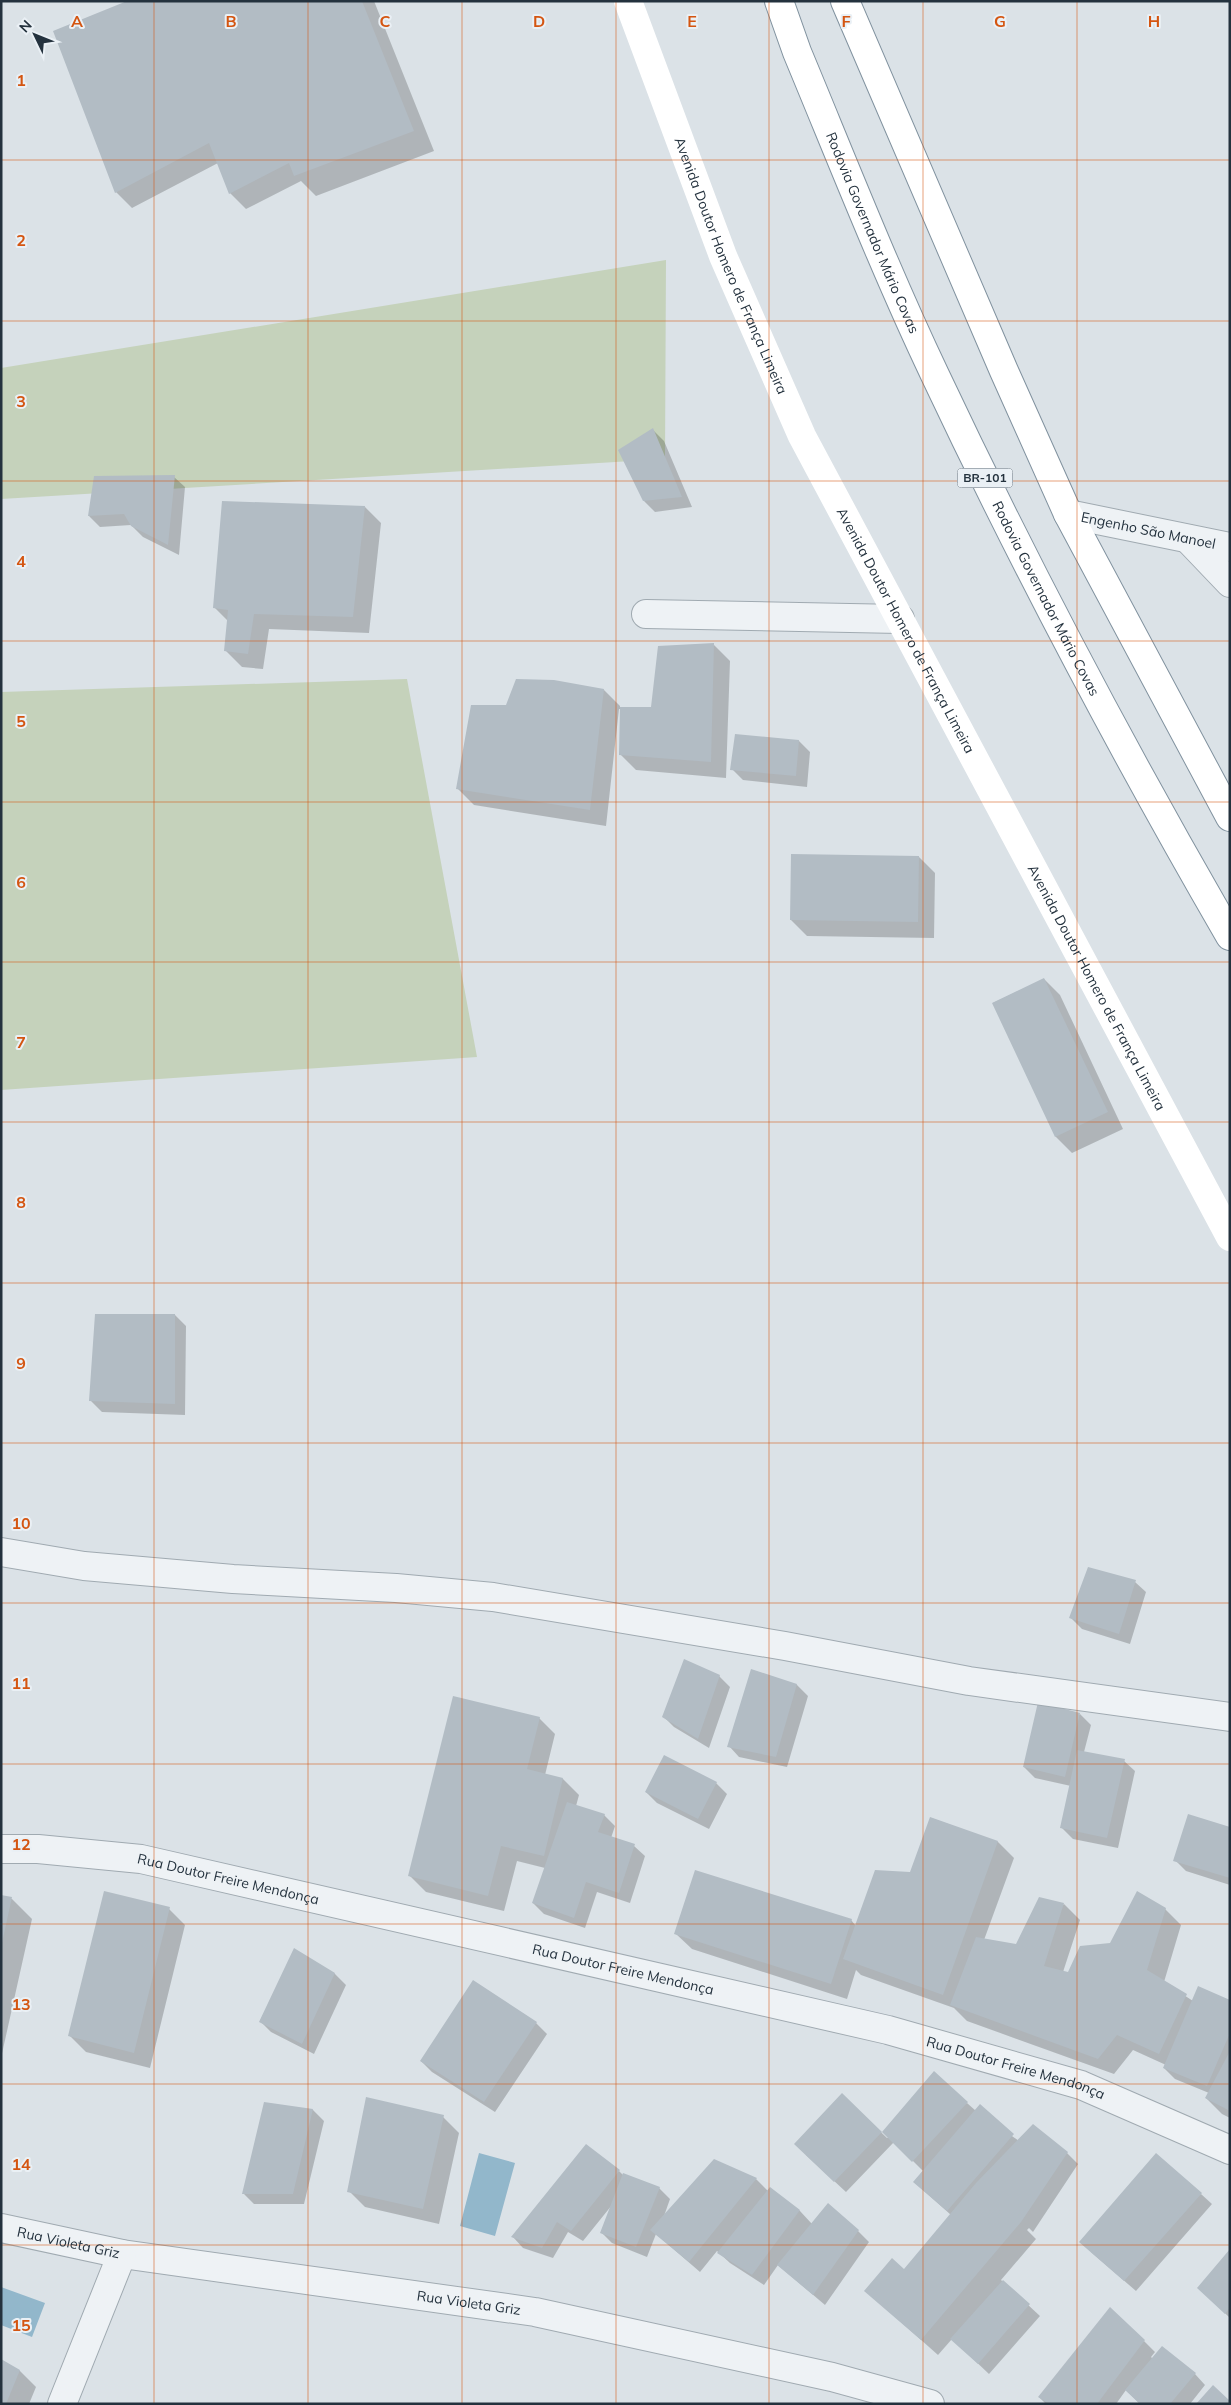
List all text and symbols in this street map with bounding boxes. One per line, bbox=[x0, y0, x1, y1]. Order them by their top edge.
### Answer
north arrow bbox=[10, 10, 60, 60]
text: A bbox=[71, 11, 83, 31]
text: B bbox=[225, 11, 237, 31]
text: C bbox=[380, 11, 391, 31]
text: D bbox=[533, 11, 545, 31]
text: E bbox=[687, 11, 697, 31]
text: F bbox=[841, 11, 851, 31]
text: G bbox=[994, 11, 1006, 31]
text: H bbox=[1148, 11, 1160, 31]
text: N bbox=[15, 16, 36, 36]
text: 1 bbox=[16, 70, 26, 90]
street label: Rodovia Governador Mário Covas bbox=[822, 129, 923, 336]
street label: Avenida Doutor Homero de França Limeira bbox=[671, 135, 791, 397]
text: 2 bbox=[16, 230, 26, 250]
text: 3 bbox=[16, 391, 26, 411]
road number: BR-101 bbox=[958, 468, 1012, 488]
street label: Rodovia Governador Mário Covas bbox=[988, 498, 1104, 699]
street label: Avenida Doutor Homero de França Limeira bbox=[833, 504, 979, 756]
street label: Engenho São Manoel bbox=[1079, 508, 1217, 553]
text: 4 bbox=[16, 551, 26, 571]
text: 5 bbox=[16, 711, 26, 731]
street label: Avenida Doutor Homero de França Limeira bbox=[1024, 862, 1170, 1113]
text: 6 bbox=[16, 872, 26, 892]
text: 7 bbox=[16, 1032, 26, 1052]
text: 8 bbox=[16, 1192, 26, 1212]
text: 9 bbox=[16, 1353, 26, 1373]
text: 10 bbox=[11, 1513, 31, 1533]
text: 11 bbox=[11, 1673, 31, 1693]
text: 12 bbox=[11, 1834, 31, 1854]
street label: Rua Doutor Freire Mendonça bbox=[136, 1849, 321, 1908]
street label: Rua Doutor Freire Mendonça bbox=[531, 1940, 716, 1999]
text: 13 bbox=[11, 1994, 31, 2014]
street label: Rua Doutor Freire Mendonça bbox=[924, 2032, 1108, 2103]
text: 14 bbox=[11, 2154, 31, 2174]
street label: Rua Violeta Griz bbox=[15, 2223, 122, 2262]
street label: Rua Violeta Griz bbox=[416, 2287, 522, 2319]
text: 15 bbox=[11, 2315, 31, 2335]

